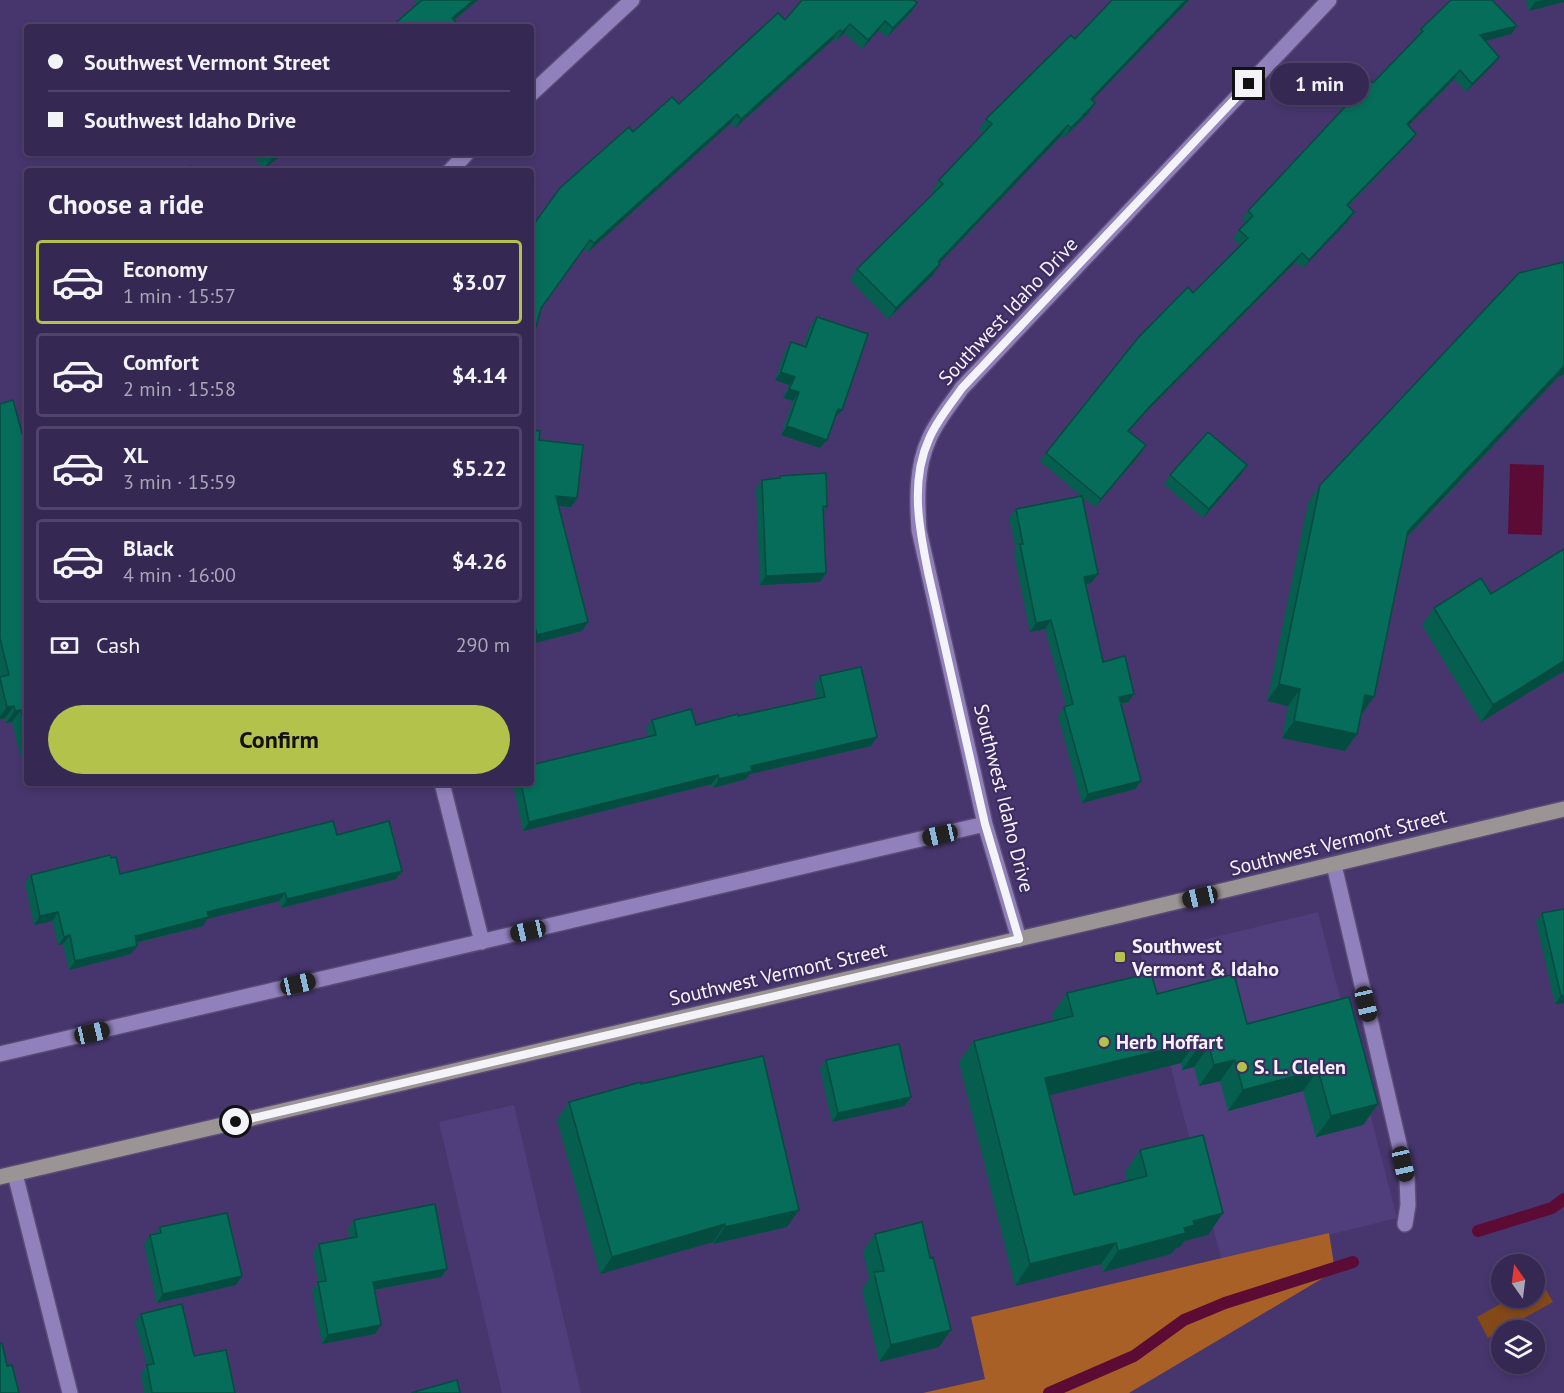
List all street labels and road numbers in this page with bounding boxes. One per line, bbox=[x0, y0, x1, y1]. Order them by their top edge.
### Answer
street label: Southwest Idaho Drive bbox=[933, 231, 1083, 391]
street label: Southwest Idaho Drive bbox=[968, 701, 1040, 895]
street label: Southwest Vermont Street bbox=[1227, 802, 1449, 882]
street label: Southwest Vermont Street bbox=[667, 936, 890, 1012]

